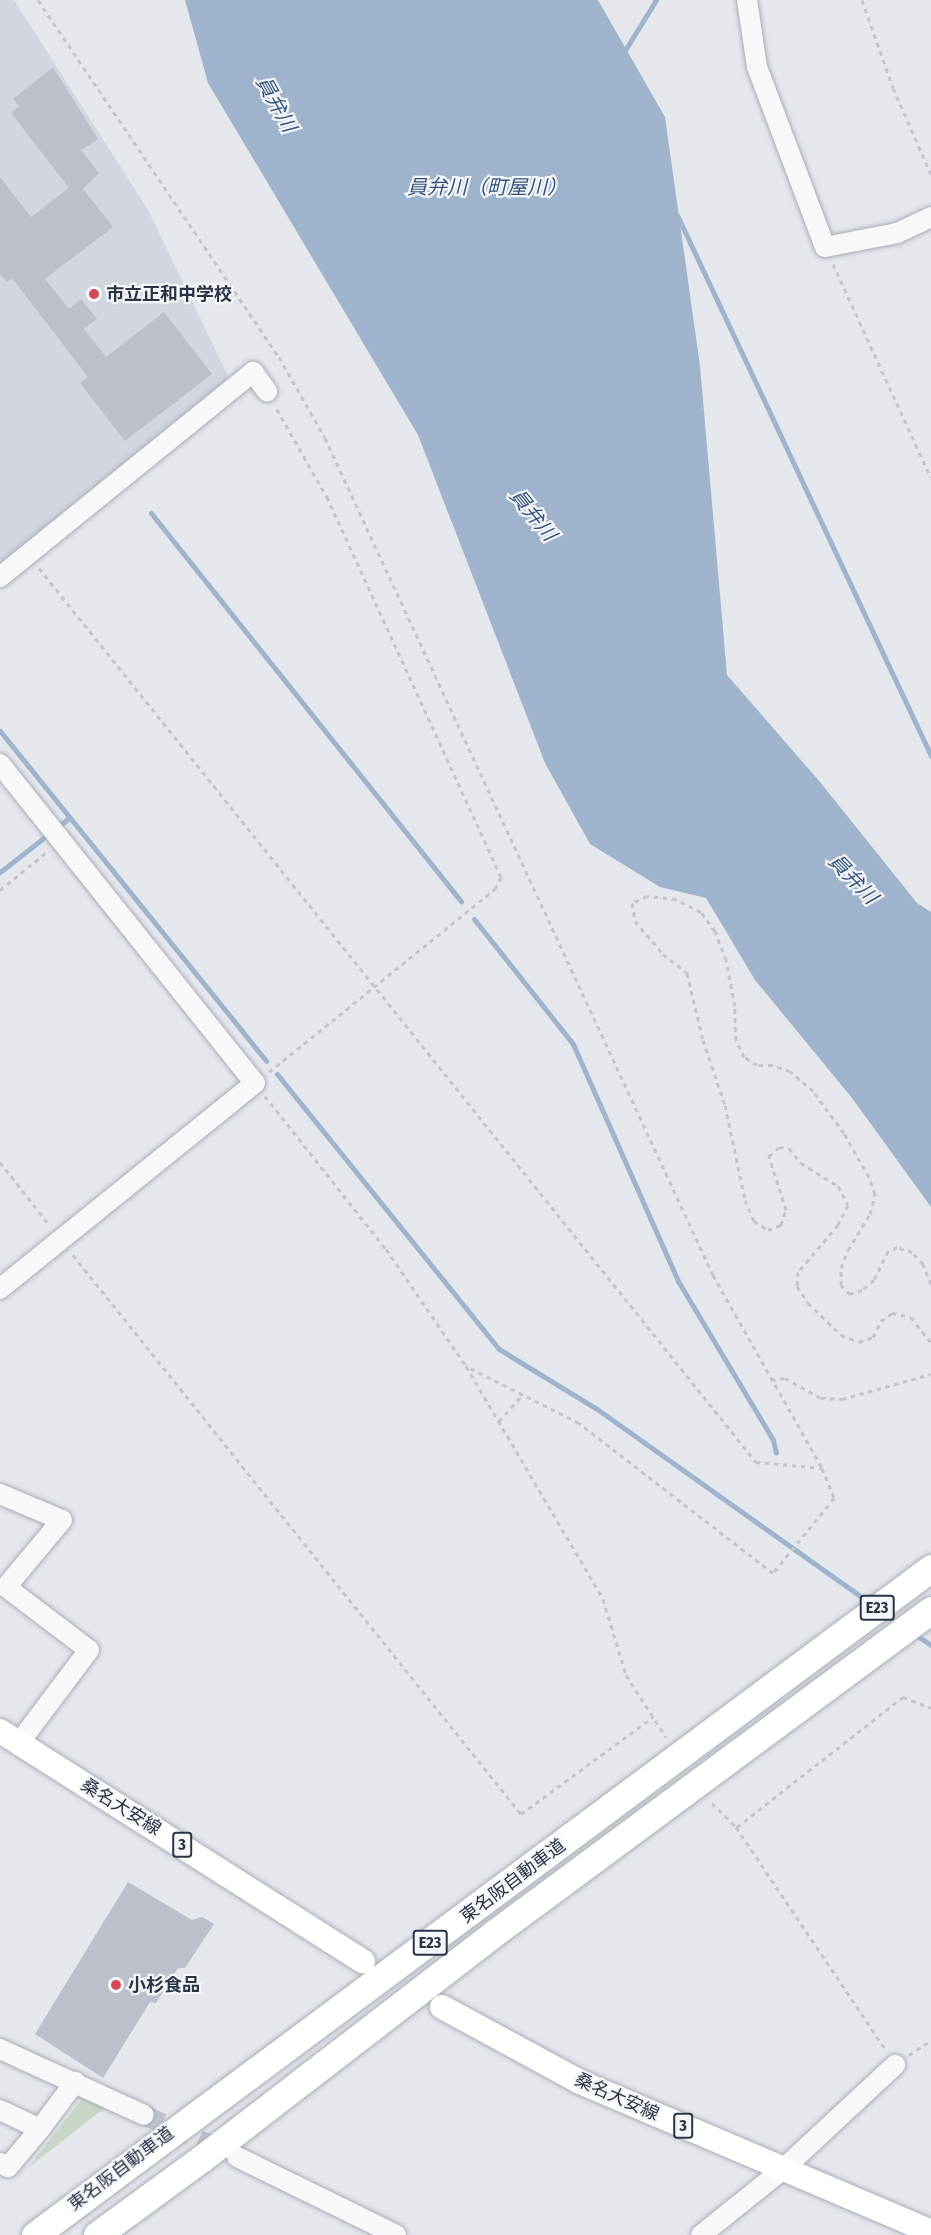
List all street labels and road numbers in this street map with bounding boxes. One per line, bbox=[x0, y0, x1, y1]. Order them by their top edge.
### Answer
road number: E23 bbox=[859, 1595, 895, 1621]
street label: 桑名大安線 bbox=[77, 1774, 165, 1840]
road number: 3 bbox=[172, 1832, 192, 1858]
street label: 東名阪自動車道 bbox=[456, 1834, 570, 1928]
road number: E23 bbox=[412, 1930, 448, 1956]
street label: 桑名大安線 bbox=[571, 2069, 663, 2125]
road number: 3 bbox=[672, 2113, 694, 2139]
street label: 東名阪自動車道 bbox=[64, 2122, 178, 2216]

